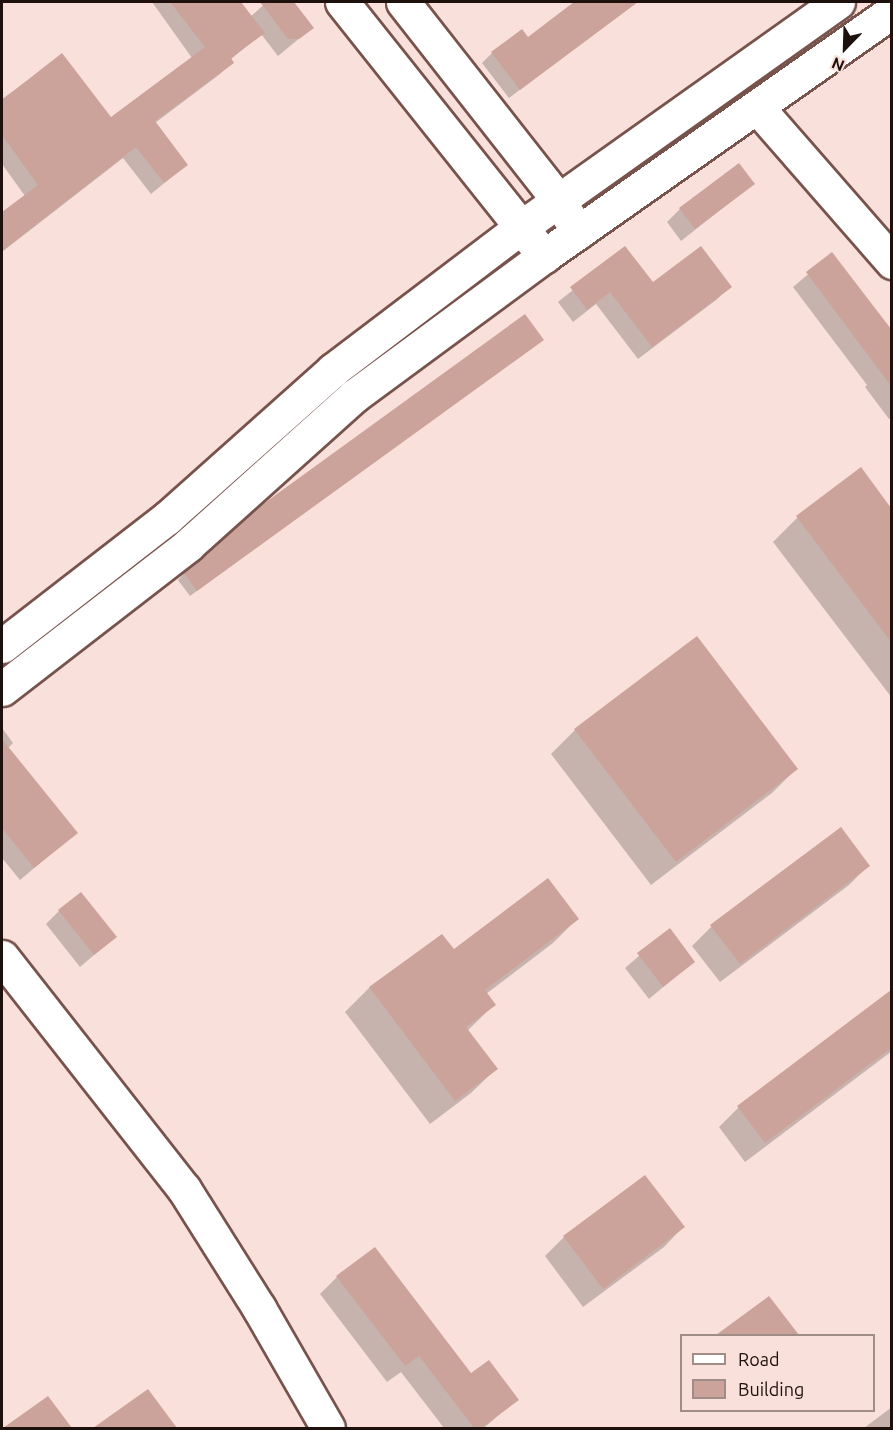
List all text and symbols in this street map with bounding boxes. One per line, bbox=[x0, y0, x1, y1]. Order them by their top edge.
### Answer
north arrow bbox=[815, 18, 875, 78]
text: N bbox=[829, 54, 847, 75]
legend bbox=[680, 1334, 875, 1412]
text: Road bbox=[738, 1349, 780, 1369]
text: Building bbox=[738, 1379, 804, 1399]

